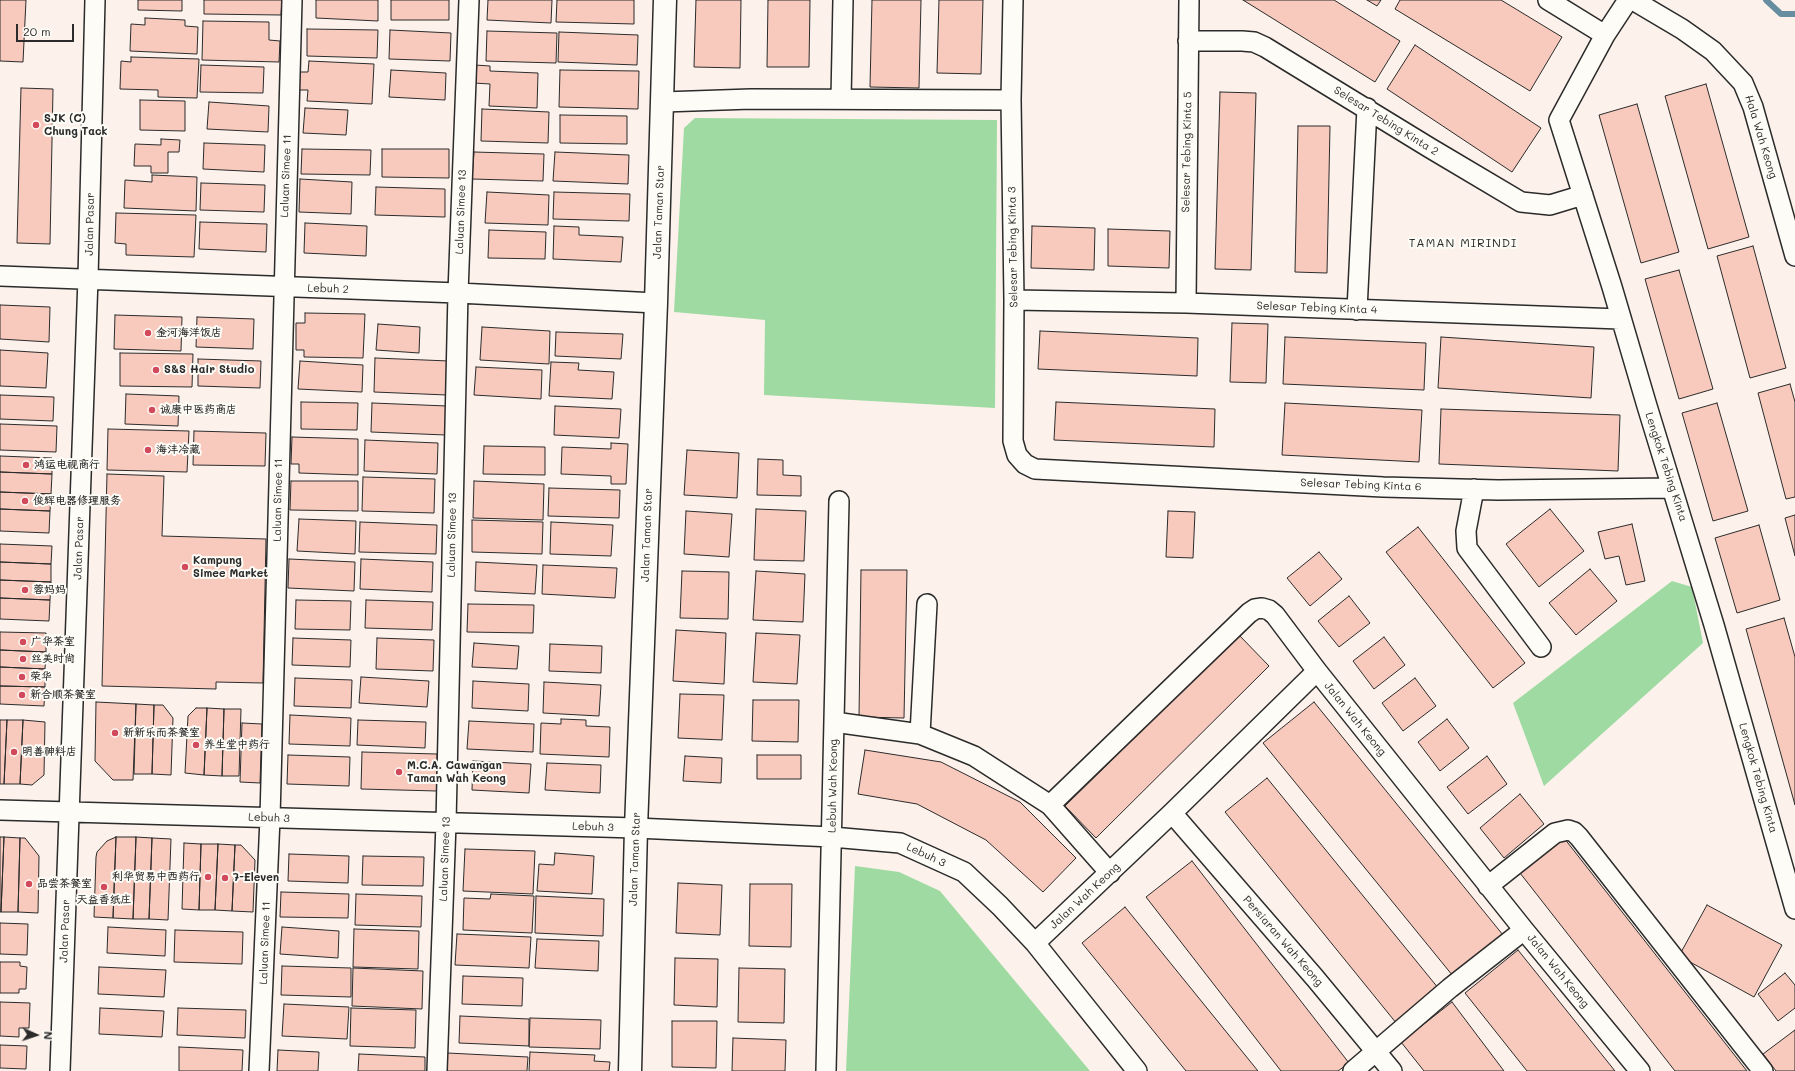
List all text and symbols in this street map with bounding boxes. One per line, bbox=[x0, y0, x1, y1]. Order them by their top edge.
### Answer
scale bar bbox=[18, 16, 76, 42]
text: 20 m bbox=[23, 23, 51, 39]
street label: Selesar Tebing Kinta 2 bbox=[1331, 83, 1441, 159]
street label: Selesar Tebing Kinta 5 bbox=[1179, 91, 1195, 213]
street label: Hala Wah Keong bbox=[1742, 94, 1780, 180]
place label: SJK (C) Chung Tack bbox=[44, 112, 107, 138]
marker: SJK (C) Chung Tack bbox=[31, 120, 41, 130]
street label: Laluan Simee 11 bbox=[278, 134, 294, 218]
street label: Jalan Taman Star bbox=[651, 165, 667, 259]
street label: Laluan Simee 13 bbox=[453, 169, 469, 255]
street label: Selesar Tebing Kinta 3 bbox=[1005, 186, 1021, 308]
street label: Jalan Pasar bbox=[83, 192, 97, 256]
district label: TAMAN MIRINDI bbox=[1409, 236, 1517, 250]
street label: Lebuh 2 bbox=[307, 282, 349, 296]
street label: Selesar Tebing Kinta 4 bbox=[1256, 299, 1378, 317]
place label: 金河海洋饭店 bbox=[156, 326, 222, 340]
marker: 金河海洋饭店 bbox=[143, 328, 153, 338]
place label: S&S Hair Studio bbox=[164, 363, 254, 377]
marker: S&S Hair Studio bbox=[151, 365, 161, 375]
place label: 诚康中医药商店 bbox=[160, 403, 237, 417]
marker: 诚康中医药商店 bbox=[147, 405, 157, 415]
street label: Lengkok Tebing Kinta bbox=[1642, 411, 1690, 523]
place label: 海沣冷藏 bbox=[156, 443, 200, 457]
marker: 海沣冷藏 bbox=[143, 445, 153, 455]
place label: 鸿运电视商行 bbox=[34, 458, 100, 472]
street label: Laluan Simee 11 bbox=[271, 458, 285, 542]
marker: 鸿运电视商行 bbox=[21, 460, 31, 470]
street label: Selesar Tebing Kinta 6 bbox=[1300, 476, 1422, 494]
street label: Jalan Taman Star bbox=[639, 488, 655, 582]
street label: Laluan Simee 13 bbox=[445, 493, 459, 577]
place label: 俊辉电器修理服务 bbox=[33, 494, 121, 508]
marker: 俊辉电器修理服务 bbox=[20, 496, 30, 506]
street label: Jalan Pasar bbox=[71, 516, 87, 580]
place label: Kampung Simee Market bbox=[193, 554, 268, 580]
marker: Kampung Simee Market bbox=[180, 562, 190, 572]
place label: 蓉妈妈 bbox=[33, 583, 66, 597]
marker: 蓉妈妈 bbox=[20, 585, 30, 595]
place label: 广华茶室 bbox=[31, 635, 75, 649]
marker: 广华茶室 bbox=[18, 637, 28, 647]
place label: 丝美时尚 bbox=[31, 652, 75, 666]
marker: 丝美时尚 bbox=[18, 654, 28, 664]
place label: 荣华 bbox=[30, 670, 52, 684]
marker: 荣华 bbox=[17, 672, 27, 682]
street label: Jalan Wah Keong bbox=[1321, 680, 1389, 758]
place label: 新合顺茶餐室 bbox=[30, 688, 96, 702]
marker: 新合顺茶餐室 bbox=[17, 690, 27, 700]
street label: Lengkok Tebing Kinta bbox=[1736, 721, 1780, 835]
place label: 新新乐而茶餐室 bbox=[123, 726, 200, 740]
marker: 新新乐而茶餐室 bbox=[110, 728, 120, 738]
place label: 养生堂中药行 bbox=[204, 738, 270, 752]
street label: Lebuh Wah Keong bbox=[826, 739, 840, 833]
marker: 养生堂中药行 bbox=[191, 740, 201, 750]
place label: 明善神料店 bbox=[22, 745, 77, 759]
marker: 明善神料店 bbox=[9, 747, 19, 757]
place label: M.C.A. Cawangan Taman Wah Keong bbox=[407, 759, 506, 785]
marker: M.C.A. Cawangan Taman Wah Keong bbox=[394, 767, 404, 777]
street label: Lebuh 3 bbox=[248, 811, 290, 825]
street label: Jalan Taman Star bbox=[627, 812, 643, 906]
street label: Laluan Simee 13 bbox=[437, 816, 453, 902]
street label: Lebuh 3 bbox=[572, 820, 614, 834]
street label: Lebuh 3 bbox=[904, 840, 948, 870]
street label: Jalan Wah Keong bbox=[1047, 860, 1123, 932]
place label: 利华贸易中西药行 bbox=[112, 870, 200, 884]
place label: 7-Eleven bbox=[233, 871, 279, 885]
marker: 利华贸易中西药行 bbox=[203, 872, 213, 882]
marker: 7-Eleven bbox=[220, 873, 230, 883]
place label: 品尝茶餐室 bbox=[37, 877, 92, 891]
marker: 品尝茶餐室 bbox=[24, 879, 34, 889]
marker: 天益香纸庄 bbox=[99, 882, 109, 892]
place label: 天益香纸庄 bbox=[77, 893, 131, 907]
street label: Persiaran Wah Keong bbox=[1240, 893, 1326, 989]
street label: Jalan Pasar bbox=[57, 899, 73, 963]
street label: Laluan Simee 11 bbox=[257, 901, 273, 985]
street label: Jalan Wah Keong bbox=[1524, 932, 1592, 1010]
north arrow bbox=[16, 1015, 56, 1055]
text: N bbox=[41, 1031, 56, 1040]

